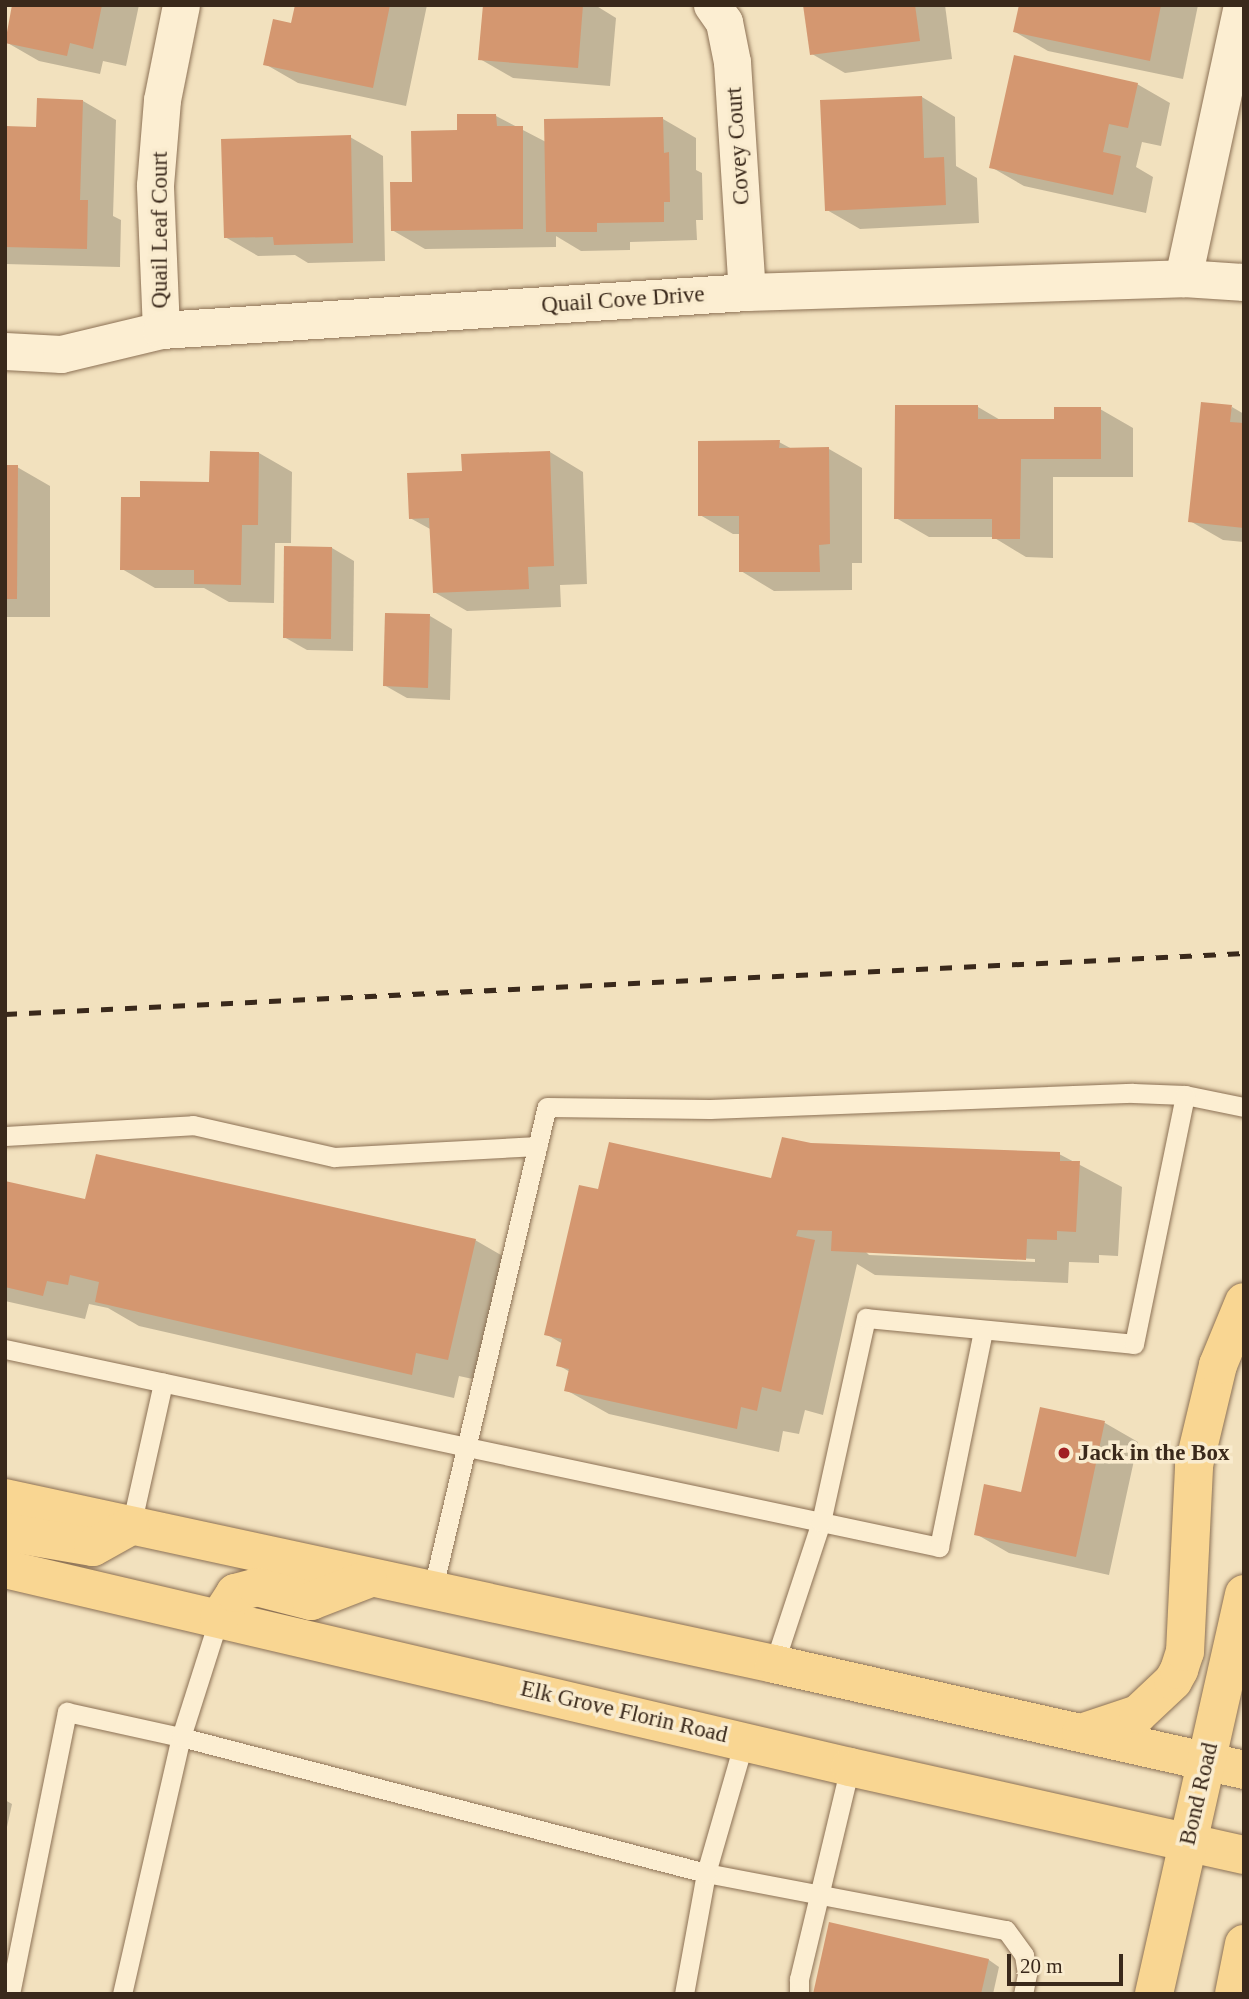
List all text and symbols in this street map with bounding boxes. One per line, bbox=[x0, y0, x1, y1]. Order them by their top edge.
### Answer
street label: Covey Court bbox=[720, 86, 756, 206]
street label: Quail Leaf Court bbox=[146, 151, 174, 309]
street label: Quail Cove Drive bbox=[540, 281, 706, 319]
place label: Jack in the Box bbox=[1078, 1439, 1229, 1467]
marker: Jack in the Box bbox=[1056, 1445, 1072, 1461]
street label: Elk Grove Florin Road bbox=[518, 1675, 730, 1749]
street label: Bond Road bbox=[1174, 1740, 1224, 1848]
scale bar bbox=[1011, 1940, 1126, 1984]
text: 20 m bbox=[1020, 1954, 1063, 1978]

